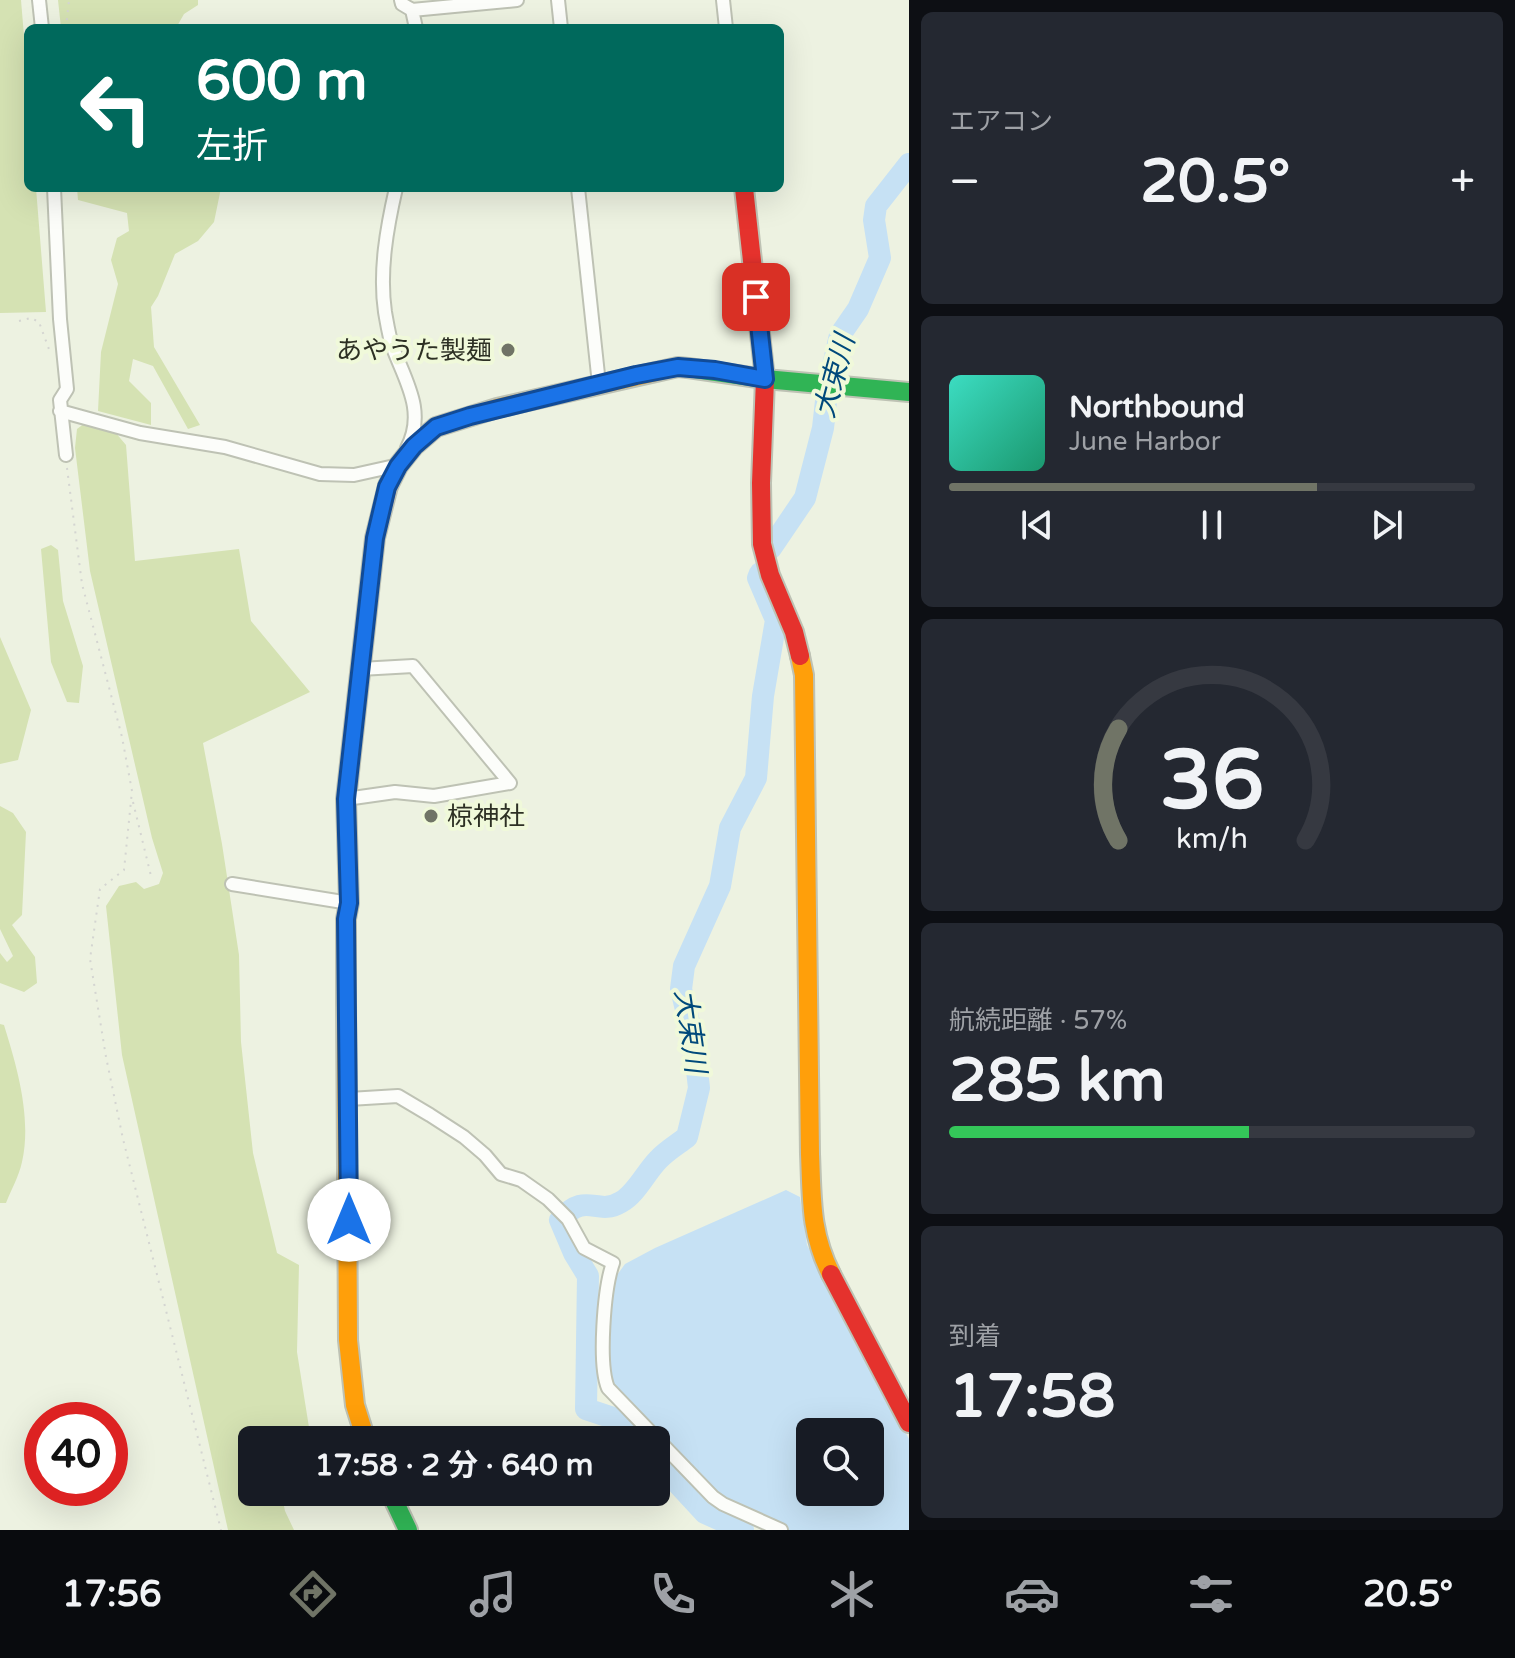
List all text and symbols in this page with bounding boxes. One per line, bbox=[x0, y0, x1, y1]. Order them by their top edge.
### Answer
text: 600 m bbox=[196, 48, 367, 115]
icon: left bbox=[64, 56, 168, 160]
text: エアコン bbox=[949, 106, 1053, 137]
text: 左折 bbox=[196, 125, 268, 168]
text: 20.5° bbox=[1140, 146, 1290, 218]
text: − bbox=[949, 156, 980, 209]
text: + bbox=[1450, 156, 1475, 209]
pin bbox=[722, 263, 790, 331]
icon: arrive bbox=[734, 275, 778, 319]
water label: 大束川 bbox=[808, 328, 863, 421]
place label: あやうた製麺 bbox=[336, 335, 492, 366]
marker: あやうた製麺 bbox=[499, 341, 517, 359]
text: Northbound bbox=[1069, 389, 1245, 426]
text: June Harbor bbox=[1069, 426, 1221, 457]
icon: previous bbox=[1015, 503, 1059, 547]
icon: pause bbox=[1190, 503, 1234, 547]
icon: next bbox=[1365, 503, 1409, 547]
text: 36 bbox=[1160, 731, 1264, 831]
place label: 椋神社 bbox=[447, 801, 525, 832]
marker: 椋神社 bbox=[422, 807, 440, 825]
text: km/h bbox=[1176, 822, 1248, 856]
water label: 大束川 bbox=[667, 987, 713, 1078]
text: 航続距離 · 57% bbox=[949, 1005, 1127, 1036]
text: 285 km bbox=[949, 1045, 1165, 1117]
position arrow bbox=[307, 1178, 391, 1262]
text: 到着 bbox=[949, 1321, 1001, 1352]
text: 17:58 bbox=[949, 1361, 1115, 1433]
speed limit sign: 40 bbox=[24, 1402, 128, 1506]
map controls bbox=[796, 1418, 884, 1506]
button: search bbox=[796, 1418, 884, 1506]
text: 17:58 · 2 分 · 640 m bbox=[315, 1447, 593, 1484]
icon: directions bbox=[285, 1566, 341, 1622]
icon: music bbox=[465, 1566, 521, 1622]
icon: phone bbox=[645, 1566, 701, 1622]
icon: climate bbox=[824, 1566, 880, 1622]
icon: car bbox=[1004, 1566, 1060, 1622]
icon: filters bbox=[1183, 1566, 1239, 1622]
text: 17:56 bbox=[62, 1573, 162, 1616]
text: 20.5° bbox=[1363, 1573, 1453, 1616]

